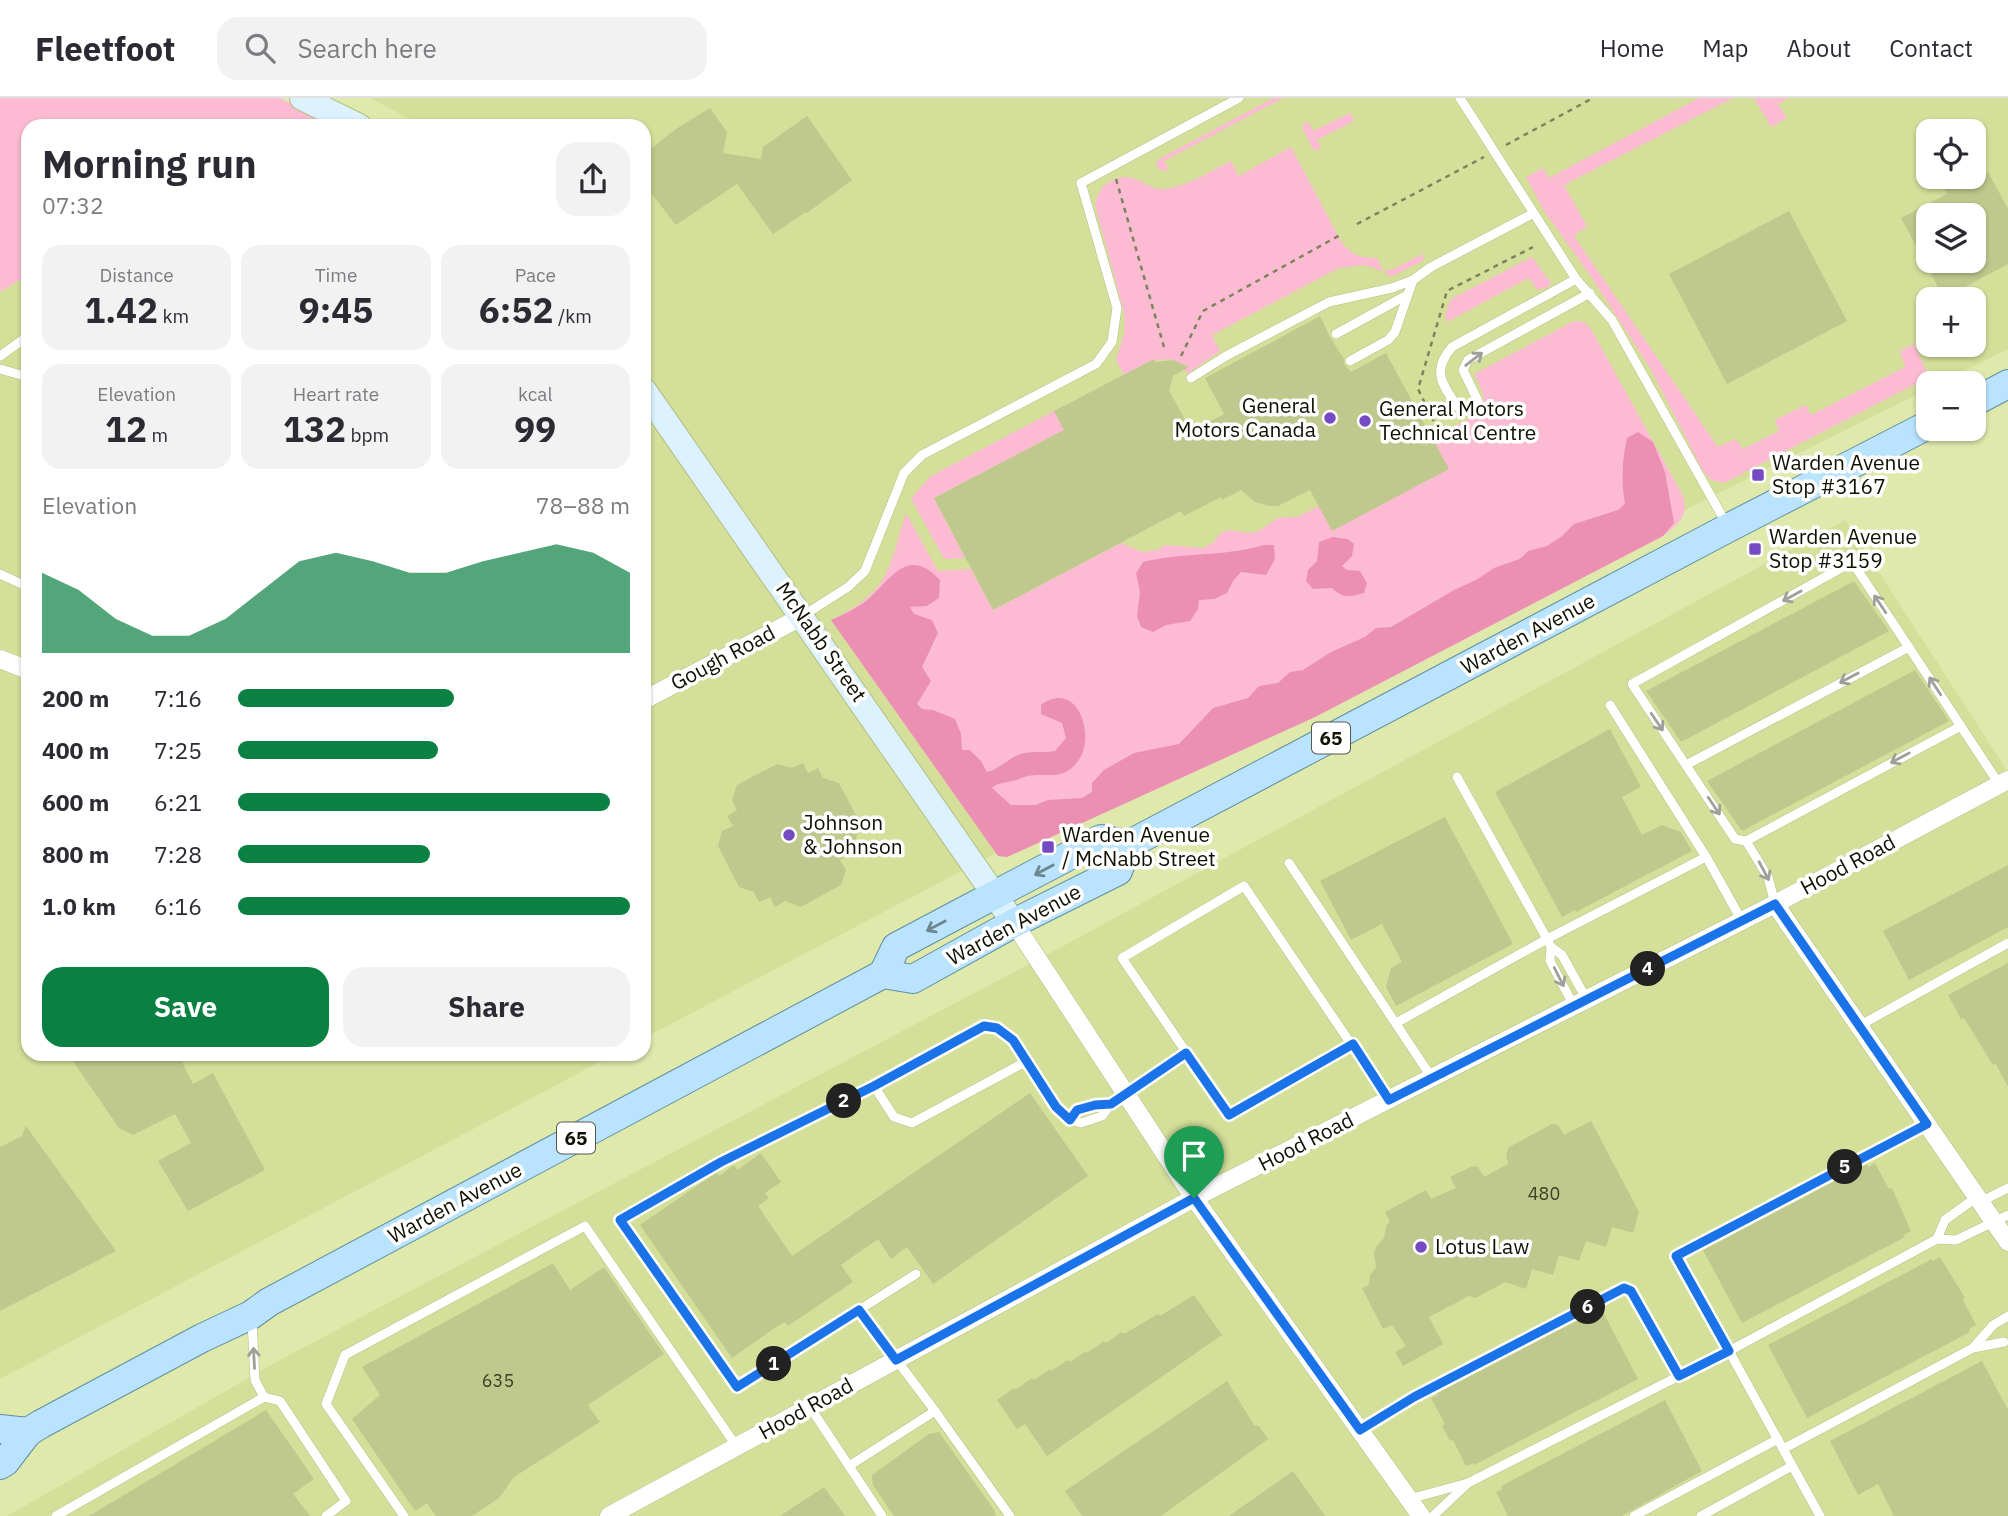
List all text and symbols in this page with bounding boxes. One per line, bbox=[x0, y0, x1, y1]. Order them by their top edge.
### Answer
search box bbox=[217, 17, 707, 80]
text: Fleetfoot bbox=[35, 27, 175, 70]
icon: search bbox=[241, 29, 279, 67]
text: Search here bbox=[297, 31, 437, 65]
text: Home bbox=[1600, 32, 1664, 64]
text: Map bbox=[1702, 32, 1748, 64]
text: About bbox=[1786, 32, 1851, 64]
text: Contact bbox=[1889, 32, 1973, 64]
map controls bbox=[1916, 119, 1986, 441]
button: locate bbox=[1916, 119, 1986, 189]
text: Morning run bbox=[42, 139, 257, 188]
button: share bbox=[556, 142, 630, 216]
text: 07:32 bbox=[42, 190, 104, 220]
button: layers bbox=[1916, 203, 1986, 273]
text: Distance bbox=[100, 263, 174, 287]
text: Time bbox=[315, 263, 357, 287]
text: Pace bbox=[515, 263, 556, 287]
text: 1.42 bbox=[84, 287, 158, 333]
text: 9:45 bbox=[299, 287, 373, 333]
text: 6:52 bbox=[479, 287, 553, 333]
button: + bbox=[1916, 287, 1986, 357]
text: km bbox=[158, 304, 189, 328]
text: /km bbox=[553, 304, 592, 328]
one-way arrow bbox=[1464, 351, 1482, 366]
button: − bbox=[1916, 371, 1986, 441]
text: Elevation bbox=[97, 382, 176, 406]
text: Heart rate bbox=[293, 382, 379, 406]
text: kcal bbox=[518, 382, 553, 406]
place label: General Motors Canada bbox=[1174, 391, 1316, 443]
place label: General Motors Technical Centre bbox=[1379, 394, 1536, 446]
text: 12 bbox=[105, 406, 147, 452]
text: 132 bbox=[283, 406, 346, 452]
text: 99 bbox=[514, 406, 556, 452]
marker: General Motors Canada bbox=[1322, 410, 1338, 426]
marker: General Motors Technical Centre bbox=[1357, 413, 1373, 429]
text: m bbox=[147, 423, 168, 447]
text: bpm bbox=[346, 423, 389, 447]
place label: Warden Avenue Stop #3167 bbox=[1772, 448, 1920, 500]
marker: Warden Avenue Stop #3167 bbox=[1750, 467, 1766, 483]
text: Elevation bbox=[42, 490, 137, 520]
text: 78–88 m bbox=[536, 490, 630, 520]
place label: Warden Avenue Stop #3159 bbox=[1769, 522, 1917, 574]
marker: Warden Avenue Stop #3159 bbox=[1747, 541, 1763, 557]
street label: McNabb Street bbox=[770, 576, 874, 707]
street label: Warden Avenue bbox=[1456, 586, 1599, 680]
one-way arrow bbox=[1782, 589, 1803, 603]
one-way arrow bbox=[1873, 595, 1887, 615]
street label: Gough Road bbox=[665, 618, 780, 696]
one-way arrow bbox=[1839, 672, 1860, 686]
one-way arrow bbox=[1928, 677, 1942, 697]
text: 200 m bbox=[42, 683, 109, 713]
text: 7:16 bbox=[154, 683, 202, 713]
one-way arrow bbox=[1650, 711, 1664, 731]
road number: 65 bbox=[1312, 722, 1350, 754]
text: 400 m bbox=[42, 735, 109, 765]
text: 7:25 bbox=[154, 735, 202, 765]
one-way arrow bbox=[1891, 751, 1911, 765]
text: 600 m bbox=[42, 787, 109, 817]
text: 6:21 bbox=[154, 787, 202, 817]
one-way arrow bbox=[1706, 796, 1721, 815]
place label: Johnson & Johnson bbox=[803, 808, 903, 860]
place label: Warden Avenue / McNabb Street bbox=[1062, 820, 1216, 872]
marker: Johnson & Johnson bbox=[781, 827, 797, 843]
street label: Hood Road bbox=[1795, 827, 1900, 901]
text: 800 m bbox=[42, 839, 109, 869]
text: 7:28 bbox=[154, 839, 202, 869]
marker: Warden Avenue / McNabb Street bbox=[1040, 839, 1056, 855]
one-way arrow bbox=[1757, 860, 1771, 881]
one-way arrow bbox=[1034, 863, 1054, 877]
street label: Warden Avenue bbox=[942, 877, 1085, 971]
text: 1.0 km bbox=[42, 891, 116, 921]
text: 6:16 bbox=[154, 891, 202, 921]
one-way arrow bbox=[926, 920, 947, 933]
pin: 4 bbox=[1630, 952, 1666, 986]
text: 4 bbox=[1642, 956, 1653, 980]
one-way arrow bbox=[1552, 966, 1566, 987]
button: Save bbox=[42, 967, 329, 1047]
button: Share bbox=[343, 967, 630, 1047]
pin: 2 bbox=[826, 1084, 862, 1118]
text: 2 bbox=[838, 1088, 849, 1112]
street label: Hood Road bbox=[1253, 1105, 1358, 1177]
road number: 65 bbox=[557, 1122, 595, 1154]
pin bbox=[1164, 1126, 1224, 1198]
icon: arrive bbox=[1175, 1137, 1213, 1175]
pin: 5 bbox=[1828, 1150, 1862, 1184]
text: 5 bbox=[1839, 1154, 1850, 1178]
street label: Warden Avenue bbox=[383, 1155, 526, 1249]
house number: 480 bbox=[1528, 1182, 1560, 1205]
place label: Lotus Law bbox=[1435, 1232, 1529, 1260]
marker: Lotus Law bbox=[1413, 1239, 1429, 1255]
pin: 6 bbox=[1570, 1290, 1606, 1324]
text: 6 bbox=[1582, 1294, 1593, 1318]
pin: 1 bbox=[756, 1346, 792, 1382]
one-way arrow bbox=[247, 1347, 260, 1369]
text: 1 bbox=[768, 1351, 779, 1375]
house number: 635 bbox=[482, 1369, 514, 1392]
street label: Hood Road bbox=[753, 1371, 858, 1446]

